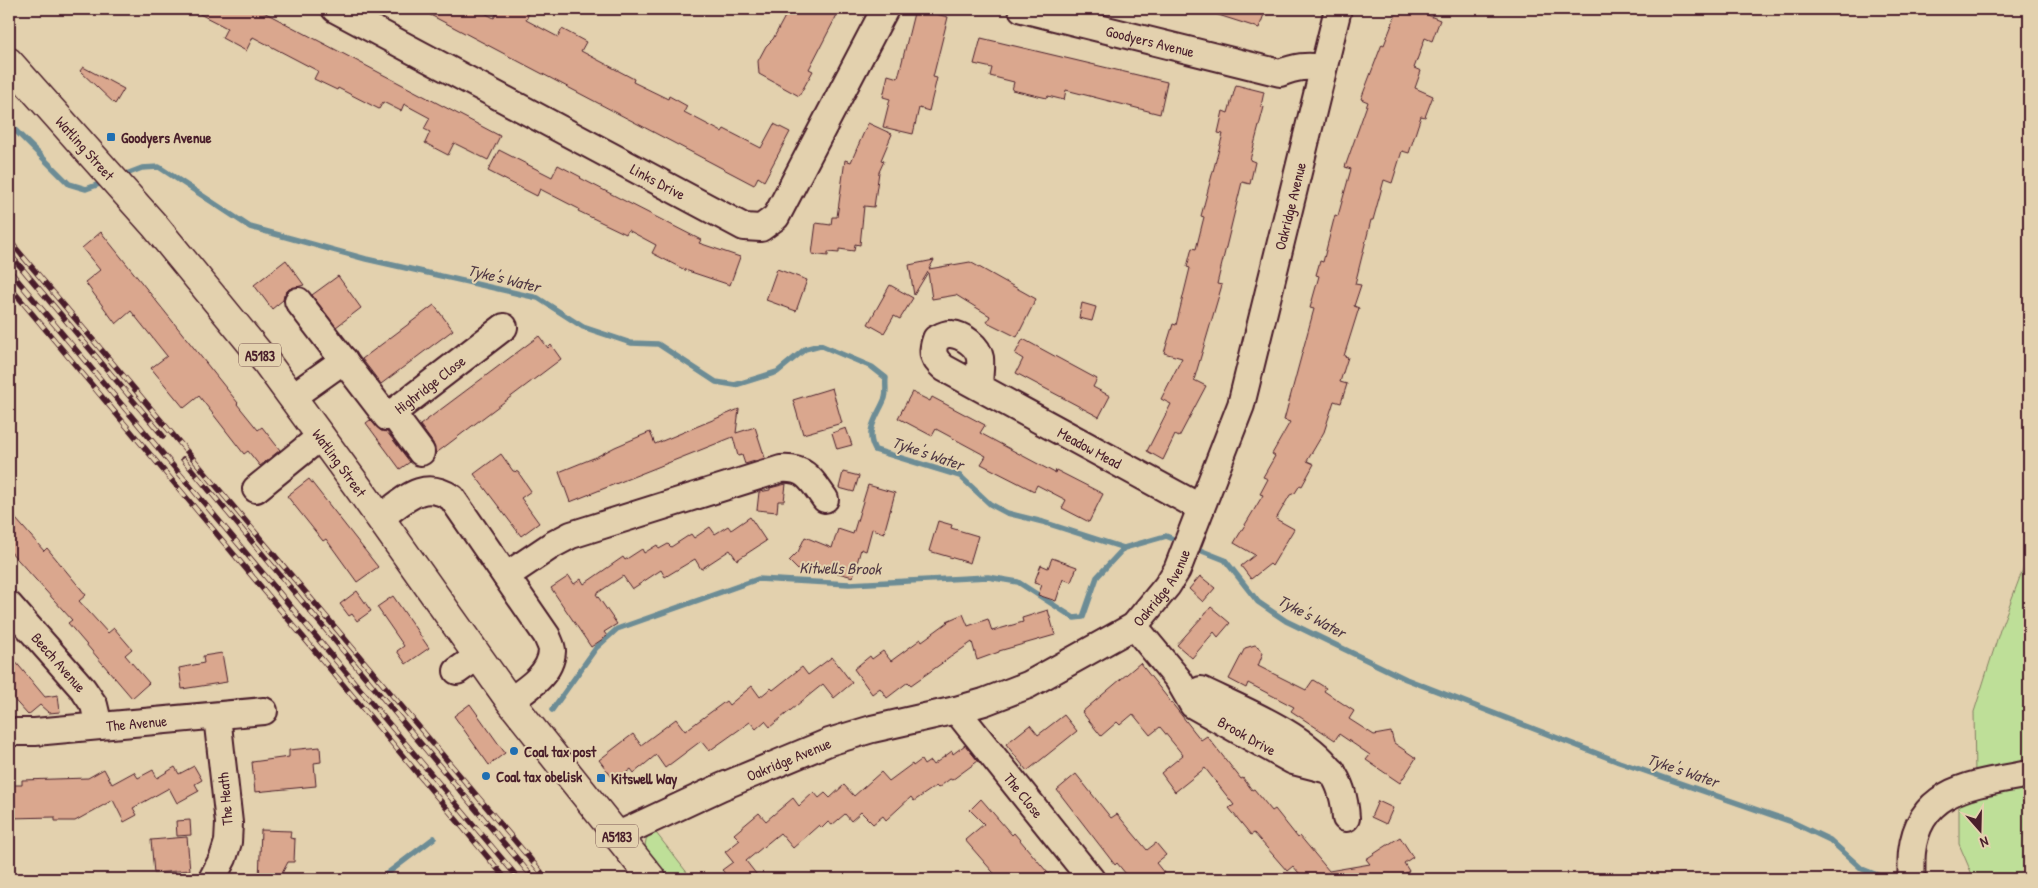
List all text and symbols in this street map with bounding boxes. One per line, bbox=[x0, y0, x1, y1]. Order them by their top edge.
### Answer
street label: Goodyers Avenue bbox=[1104, 20, 1197, 62]
street label: Watling Street bbox=[51, 111, 120, 185]
place label: Goodyers Avenue bbox=[121, 127, 212, 149]
marker: Goodyers Avenue bbox=[105, 131, 117, 143]
street label: Links Drive bbox=[627, 158, 689, 204]
street label: Oakridge Avenue bbox=[1269, 160, 1311, 252]
water label: Tyke's Water bbox=[465, 258, 544, 298]
road number: A5183 bbox=[239, 344, 281, 366]
street label: Highridge Close bbox=[390, 350, 470, 418]
street label: Meadow Mead bbox=[1054, 422, 1126, 473]
street label: Watling Street bbox=[308, 424, 372, 502]
water label: Tyke's Water bbox=[889, 431, 968, 476]
street label: Oakridge Avenue bbox=[1128, 546, 1195, 631]
water label: Kitwells Brook bbox=[799, 556, 882, 580]
water label: Tyke's Water bbox=[1274, 589, 1351, 644]
street label: Beech Avenue bbox=[27, 628, 91, 696]
street label: The Avenue bbox=[105, 709, 168, 736]
street label: Brook Drive bbox=[1214, 711, 1280, 760]
street label: Oakridge Avenue bbox=[743, 732, 834, 786]
place label: Coal tax post bbox=[524, 741, 597, 763]
marker: Coal tax post bbox=[508, 745, 520, 757]
water label: Tyke's Water bbox=[1644, 748, 1723, 793]
place label: Coal tax obelisk bbox=[496, 766, 583, 787]
place label: Kitswell Way bbox=[611, 768, 678, 790]
street label: The Close bbox=[999, 768, 1049, 822]
marker: Coal tax obelisk bbox=[480, 770, 492, 782]
street label: The Heath bbox=[212, 772, 238, 826]
marker: Kitswell Way bbox=[595, 772, 607, 784]
north arrow bbox=[1956, 806, 2006, 856]
road number: A5183 bbox=[596, 824, 638, 848]
text: N bbox=[1977, 832, 1991, 853]

